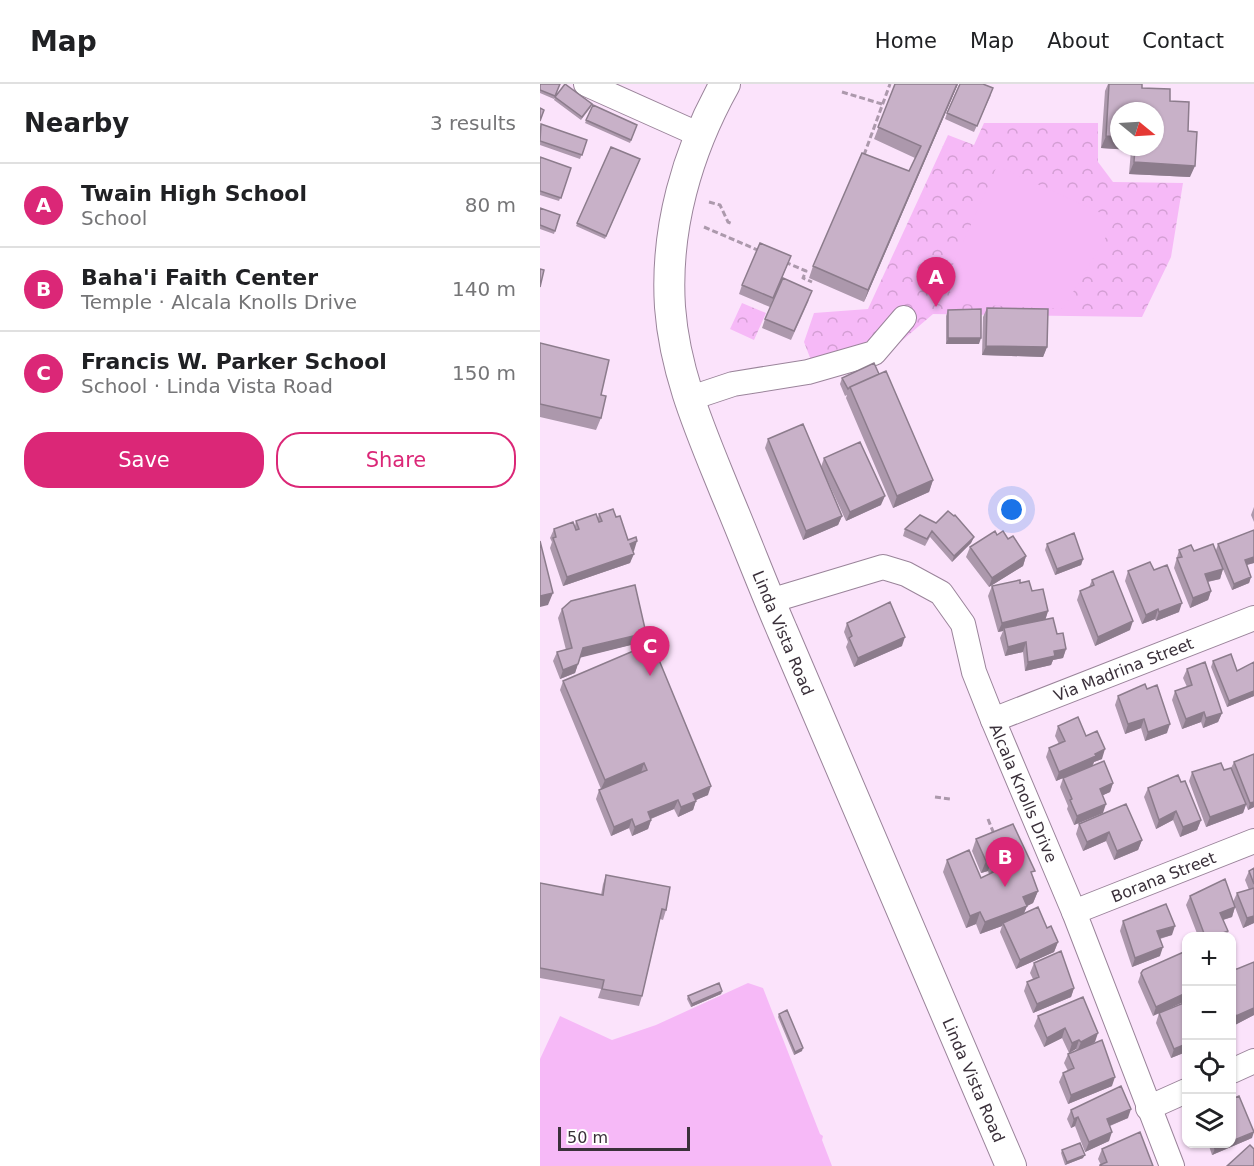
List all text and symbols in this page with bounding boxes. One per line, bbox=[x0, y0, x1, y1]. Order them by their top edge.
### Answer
text: Map bbox=[30, 25, 97, 58]
text: Home bbox=[875, 29, 937, 53]
text: Map bbox=[970, 29, 1014, 53]
text: About bbox=[1047, 29, 1109, 53]
text: Contact bbox=[1142, 29, 1224, 53]
north arrow bbox=[1110, 102, 1164, 156]
text: Nearby bbox=[24, 108, 129, 138]
text: 3 results bbox=[430, 111, 516, 135]
text: Twain High School bbox=[81, 181, 307, 206]
text: A bbox=[36, 193, 51, 217]
text: 80 m bbox=[465, 193, 516, 217]
text: School bbox=[81, 206, 147, 230]
pin: A bbox=[916, 258, 956, 307]
text: Baha'i Faith Center bbox=[81, 265, 318, 290]
text: B bbox=[36, 277, 51, 301]
text: 140 m bbox=[452, 277, 516, 301]
text: Temple · Alcala Knolls Drive bbox=[81, 290, 357, 314]
text: Francis W. Parker School bbox=[81, 349, 387, 374]
text: C bbox=[36, 361, 51, 385]
text: 150 m bbox=[452, 361, 516, 385]
text: School · Linda Vista Road bbox=[81, 374, 333, 398]
button: Save bbox=[24, 432, 264, 488]
button: Share bbox=[276, 432, 516, 488]
your location bbox=[997, 495, 1026, 524]
street label: Linda Vista Road bbox=[748, 568, 818, 698]
pin: C bbox=[630, 626, 670, 676]
street label: Via Madrina Street bbox=[1051, 634, 1196, 705]
street label: Alcala Knolls Drive bbox=[986, 721, 1061, 865]
pin: B bbox=[986, 838, 1024, 887]
street label: Borana Street bbox=[1108, 848, 1219, 906]
map controls bbox=[1182, 932, 1236, 1148]
button: + bbox=[1182, 932, 1236, 986]
button: − bbox=[1182, 986, 1236, 1040]
street label: Linda Vista Road bbox=[938, 1015, 1009, 1145]
button: locate bbox=[1182, 1040, 1236, 1094]
button: layers bbox=[1182, 1094, 1236, 1148]
scale bar bbox=[558, 1124, 690, 1152]
text: 50 m bbox=[567, 1128, 608, 1147]

